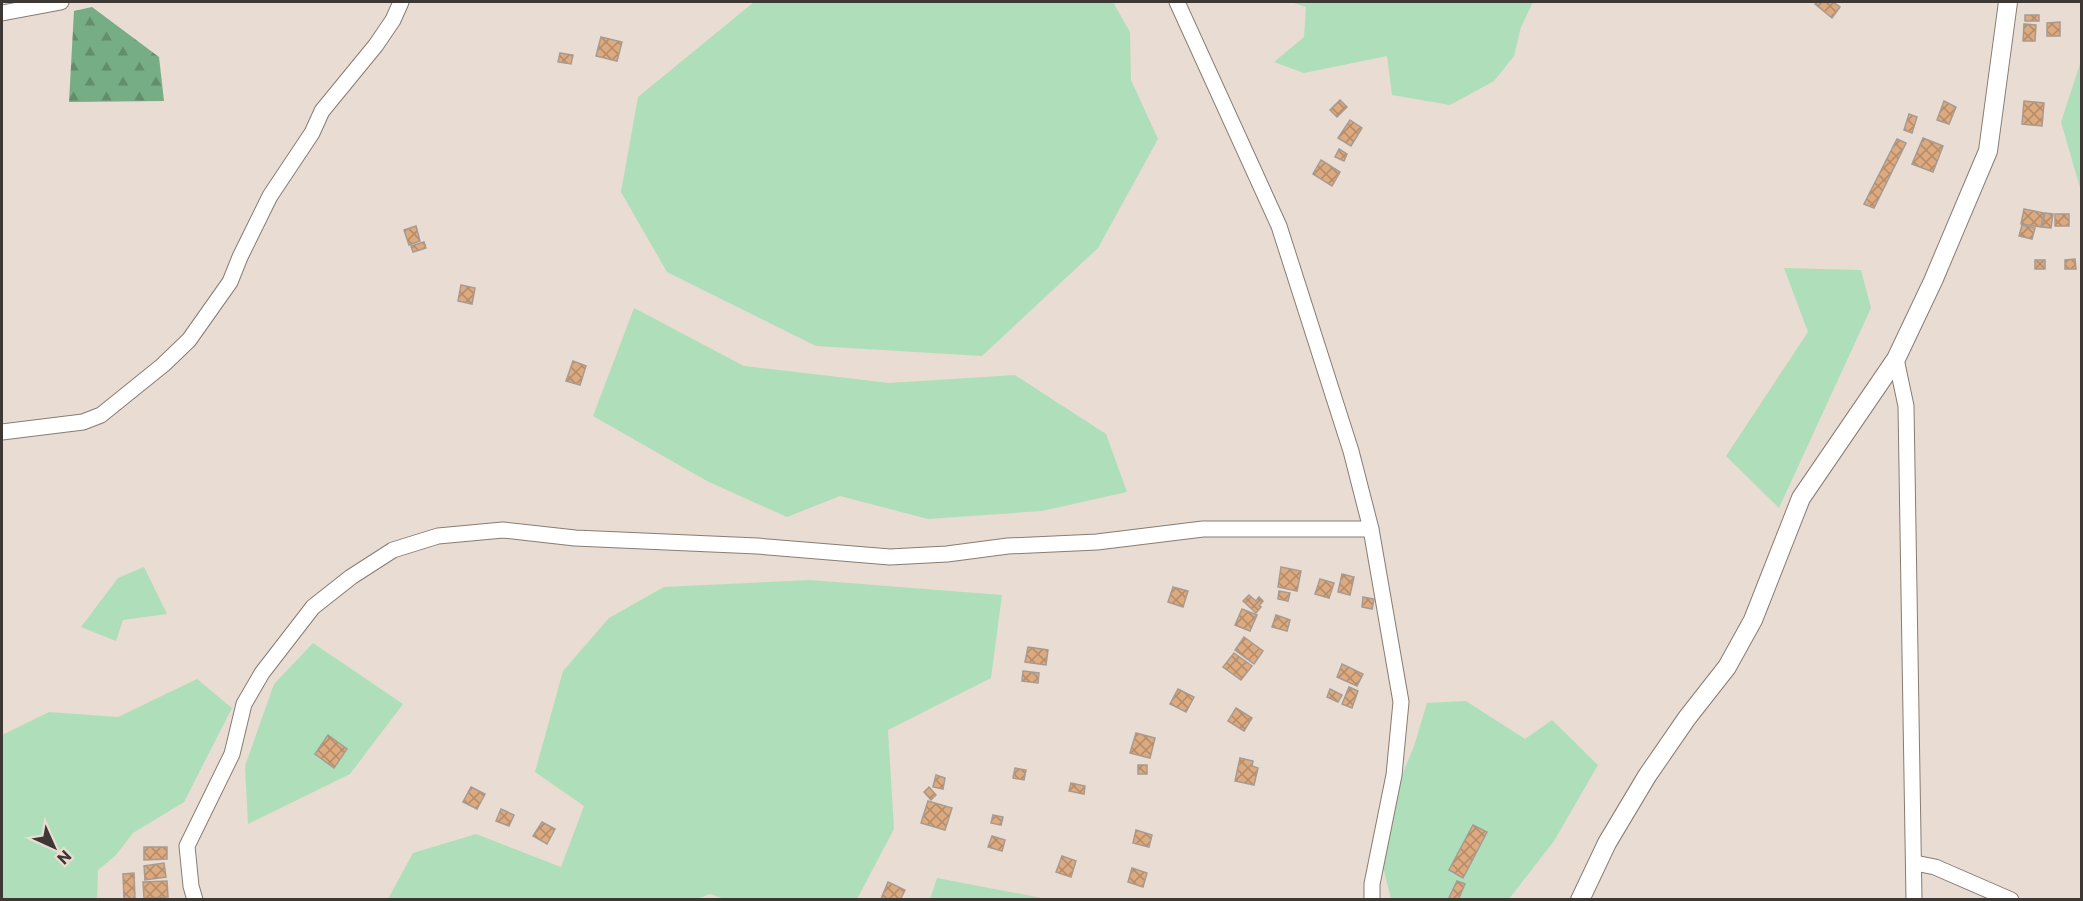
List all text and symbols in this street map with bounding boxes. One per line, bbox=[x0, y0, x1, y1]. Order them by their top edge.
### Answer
north arrow bbox=[24, 817, 84, 877]
text: N bbox=[54, 847, 76, 869]

